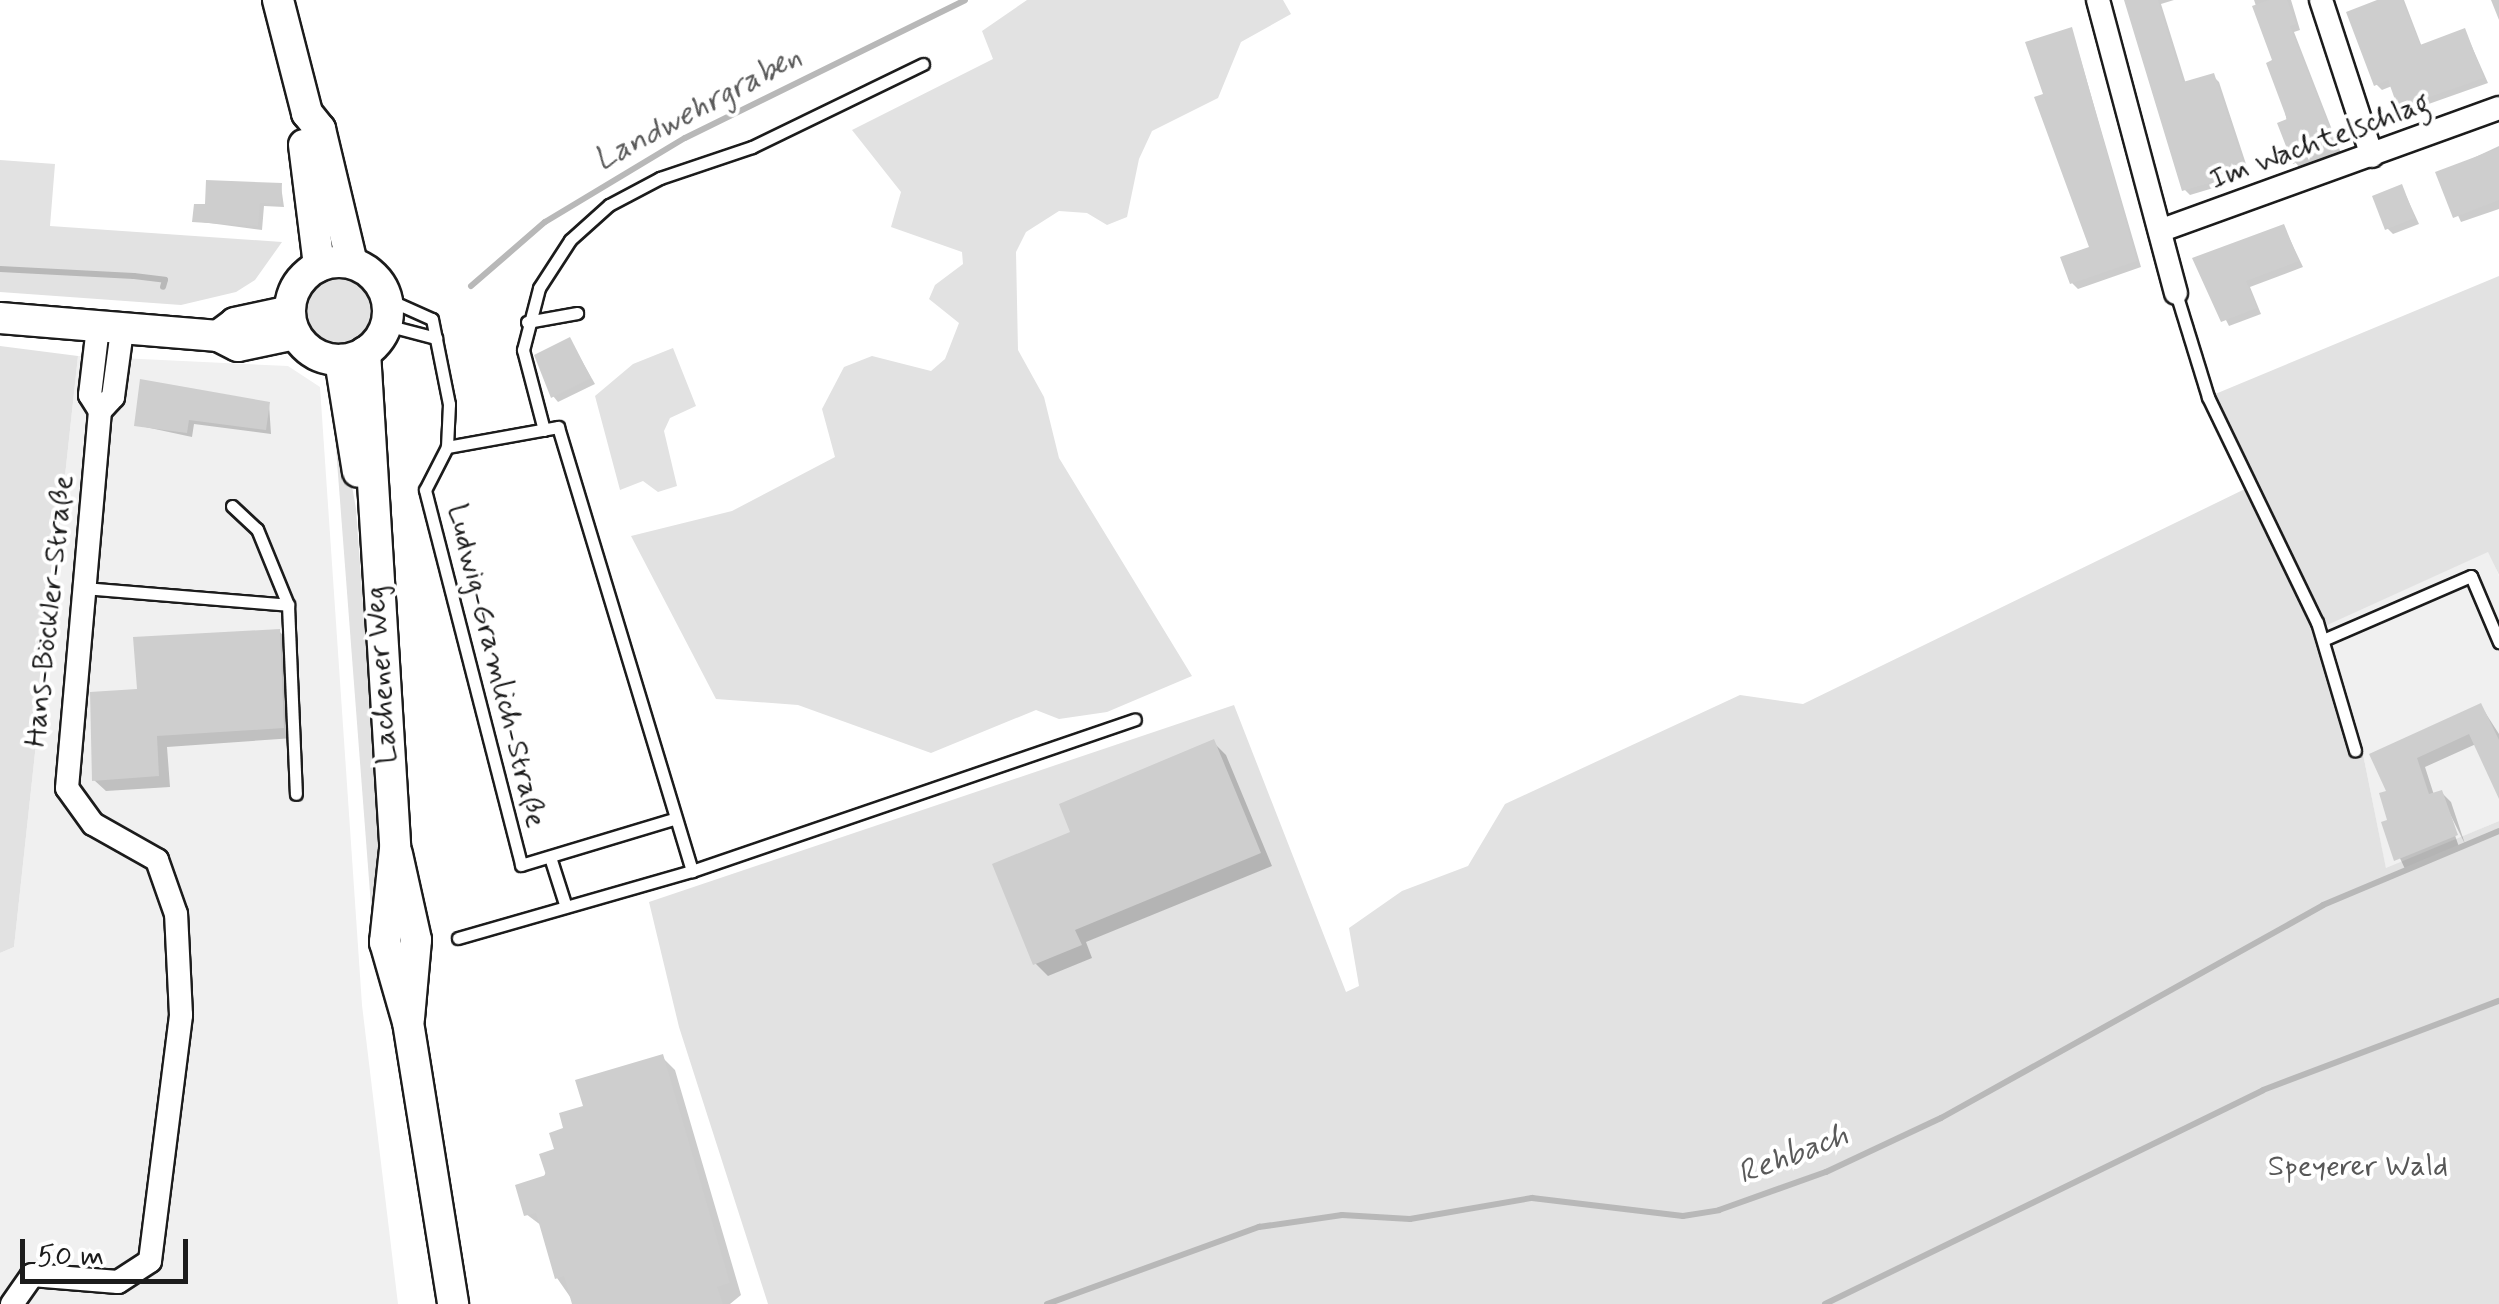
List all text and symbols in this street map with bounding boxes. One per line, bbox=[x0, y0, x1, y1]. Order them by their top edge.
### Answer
water label: Landwehrgraben bbox=[588, 38, 808, 180]
street label: Im Wachtelschlag bbox=[2202, 85, 2438, 199]
street label: Hans-Böckler-Straße bbox=[18, 473, 82, 749]
street label: Ludwig-Gramlich-Straße bbox=[438, 500, 554, 832]
street label: Lachener Weg bbox=[358, 583, 406, 767]
water label: Rehbach bbox=[1732, 1116, 1854, 1194]
park label: Speyerer Wald bbox=[2267, 1149, 2449, 1185]
scale bar bbox=[25, 1219, 192, 1281]
text: 50 m bbox=[37, 1237, 104, 1276]

